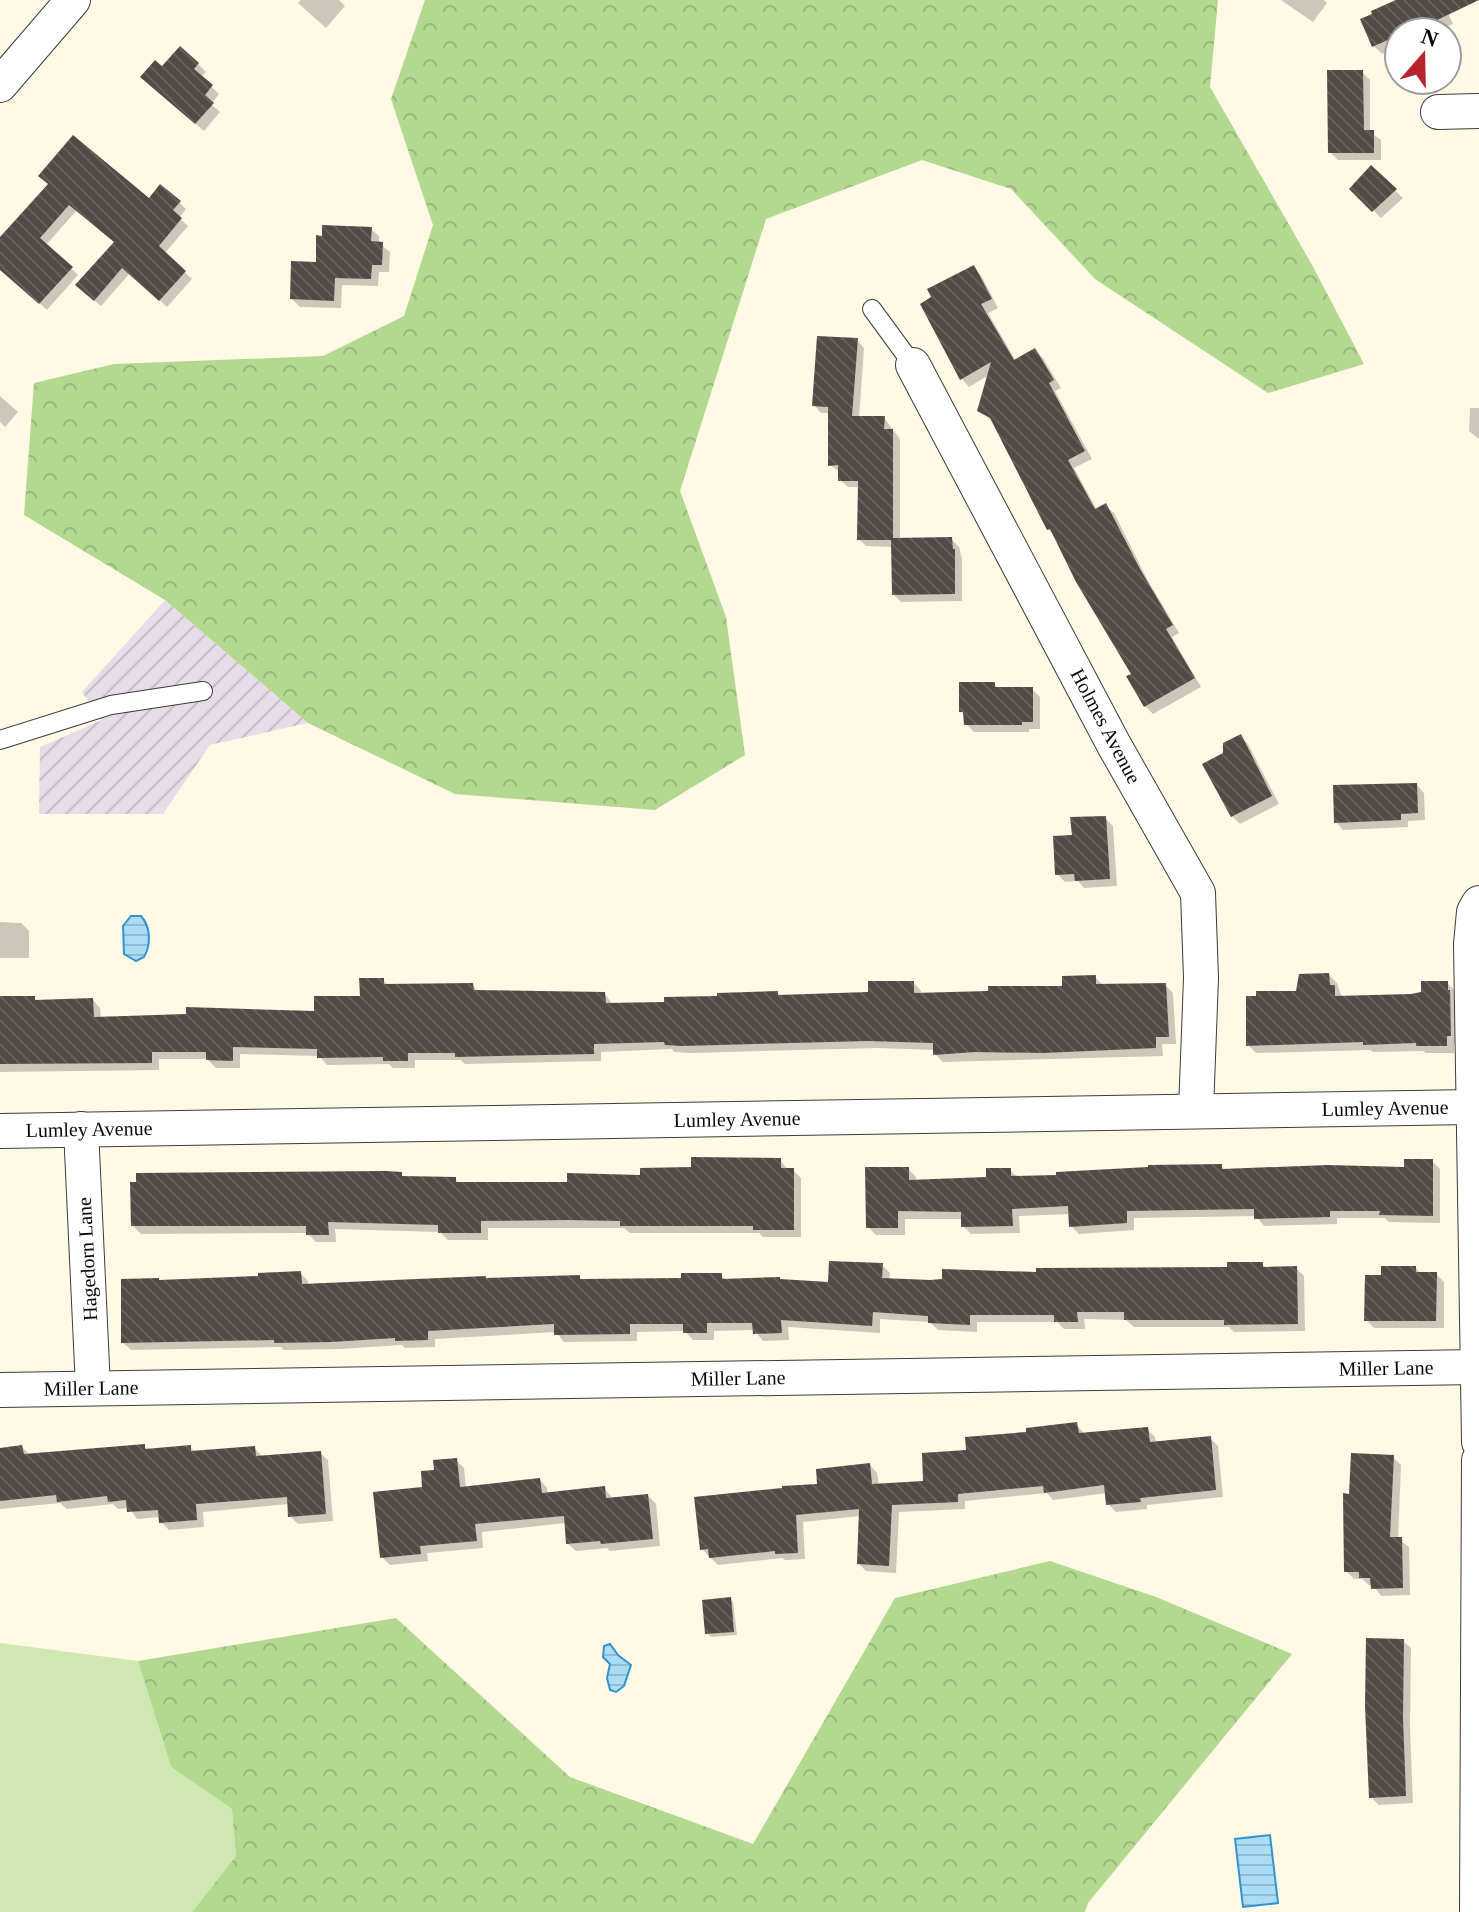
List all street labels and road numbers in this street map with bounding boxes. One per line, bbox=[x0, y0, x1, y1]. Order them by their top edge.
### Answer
street label: Holmes Avenue bbox=[1067, 665, 1146, 787]
street label: Lumley Avenue bbox=[1321, 1096, 1449, 1121]
street label: Lumley Avenue bbox=[673, 1107, 801, 1132]
street label: Lumley Avenue bbox=[25, 1117, 153, 1142]
street label: Hagedorn Lane bbox=[73, 1196, 102, 1321]
street label: Miller Lane bbox=[1338, 1356, 1434, 1380]
street label: Miller Lane bbox=[690, 1366, 786, 1390]
street label: Miller Lane bbox=[43, 1376, 139, 1400]

